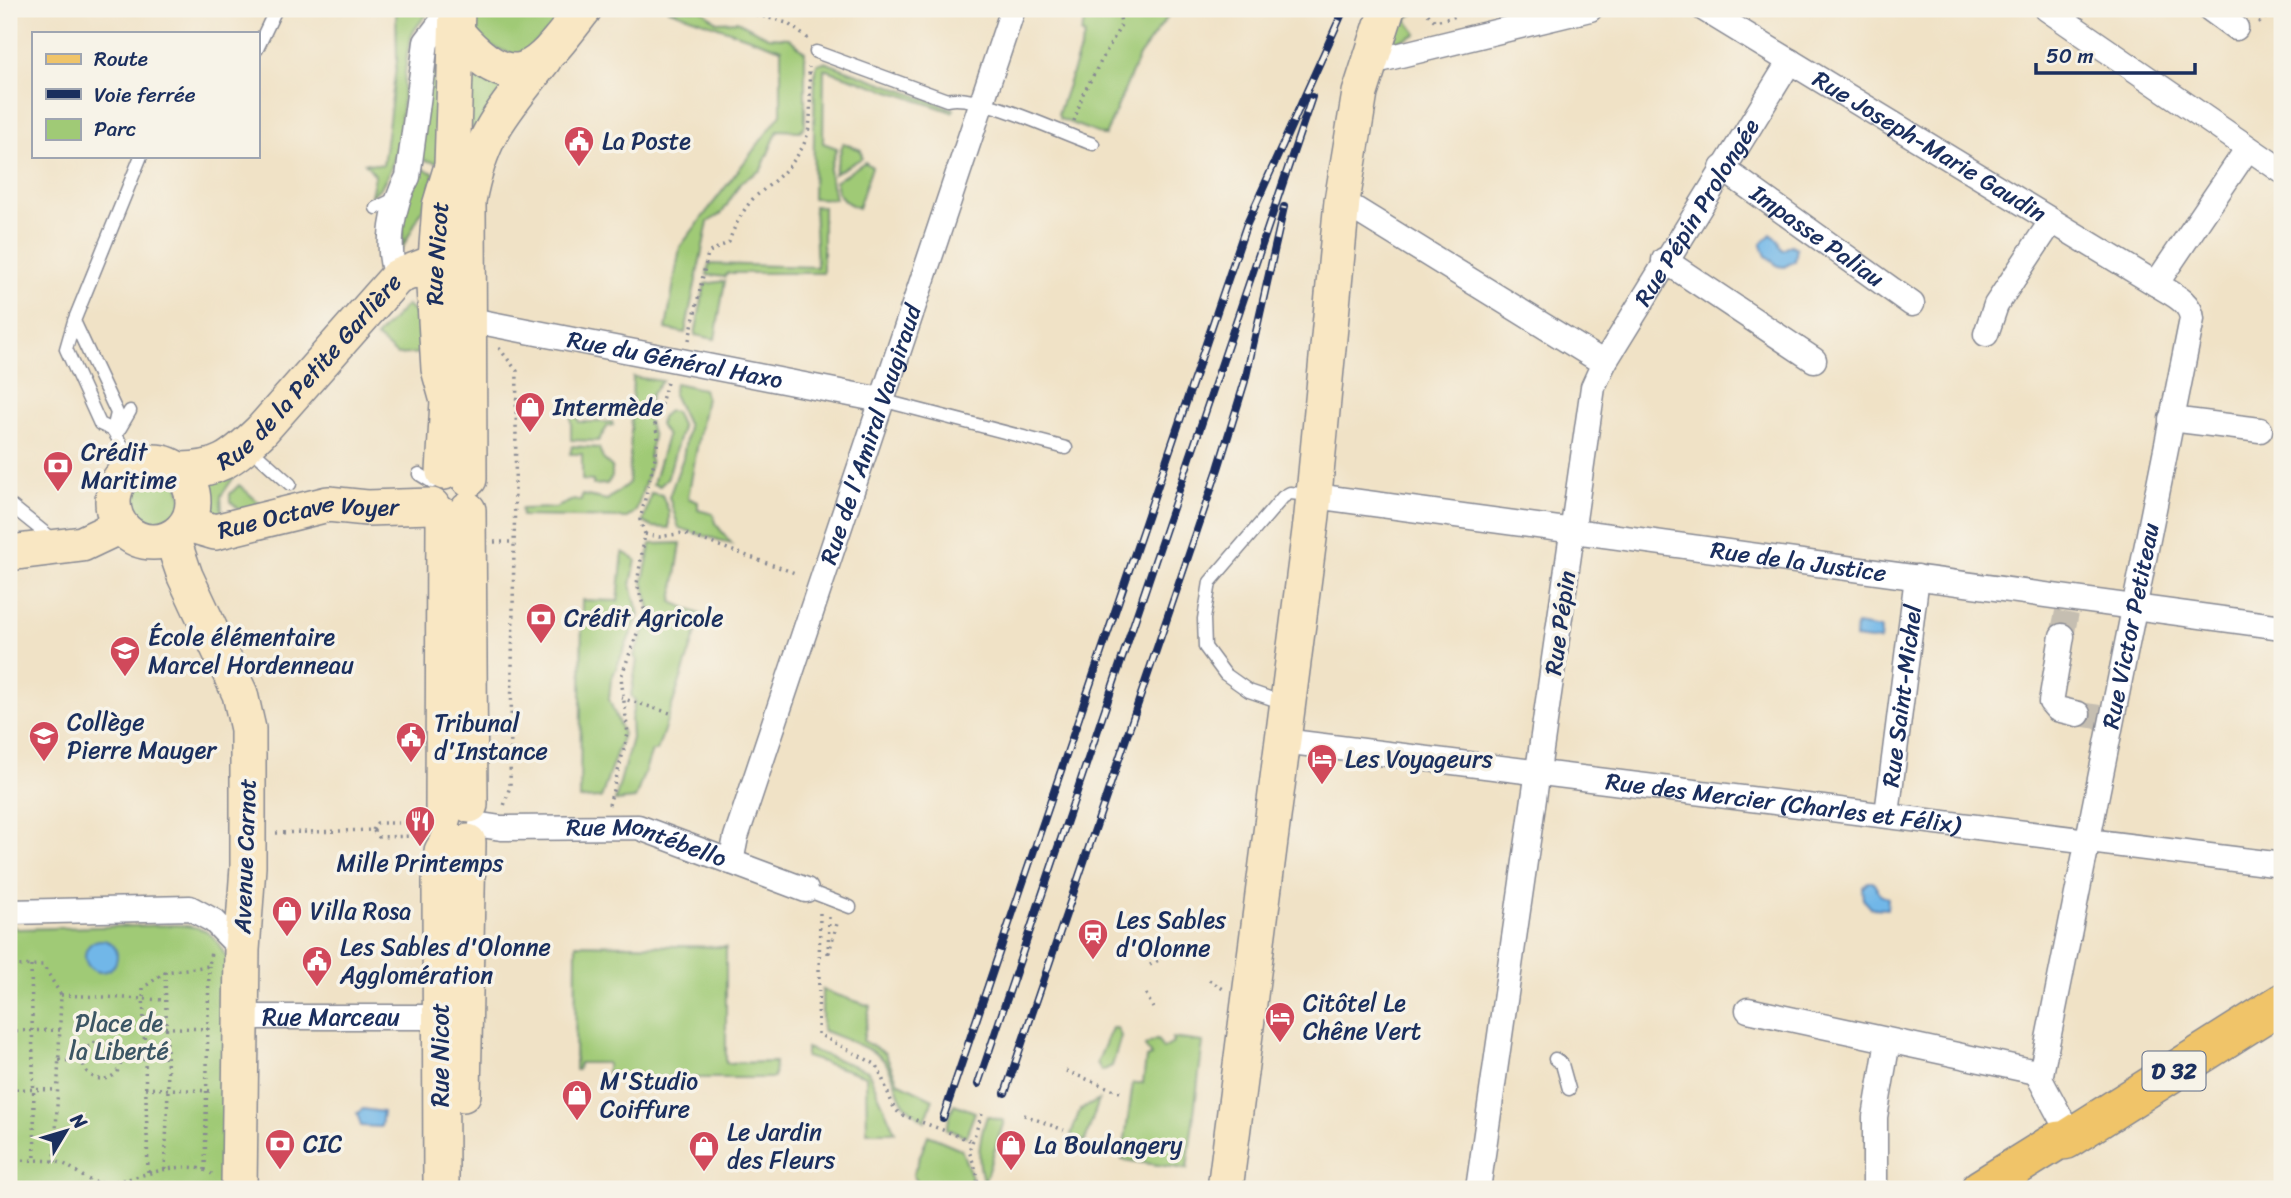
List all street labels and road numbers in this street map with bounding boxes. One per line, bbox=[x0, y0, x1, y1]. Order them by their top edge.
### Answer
street label: Rue Joseph-Marie Gaudin bbox=[1804, 59, 2055, 234]
street label: Rue Pépin Prolongée bbox=[1623, 109, 1771, 315]
street label: Impasse Paliau bbox=[1740, 173, 1893, 299]
street label: Rue Nicot bbox=[413, 200, 461, 307]
street label: Rue de la Petite Garlière bbox=[209, 263, 413, 482]
street label: Rue de l'Amiral Vaugiraud bbox=[808, 298, 934, 570]
street label: Rue du Général Haxo bbox=[564, 318, 787, 401]
street label: Rue Octave Voyer bbox=[213, 483, 402, 552]
street label: Rue Victor Petiteau bbox=[2090, 519, 2172, 733]
street label: Rue de la Justice bbox=[1708, 529, 1889, 594]
street label: Rue Pépin bbox=[1532, 568, 1588, 678]
street label: Rue Saint-Michel bbox=[1870, 601, 1934, 790]
street label: Rue des Mercier (Charles et Félix) bbox=[1603, 760, 1964, 846]
street label: Avenue Carnot bbox=[221, 778, 269, 935]
street label: Rue Montébello bbox=[566, 805, 733, 879]
street label: Rue Marceau bbox=[262, 996, 400, 1038]
street label: Rue Nicot bbox=[419, 1003, 461, 1107]
road number: D 32 bbox=[2142, 1052, 2206, 1090]

